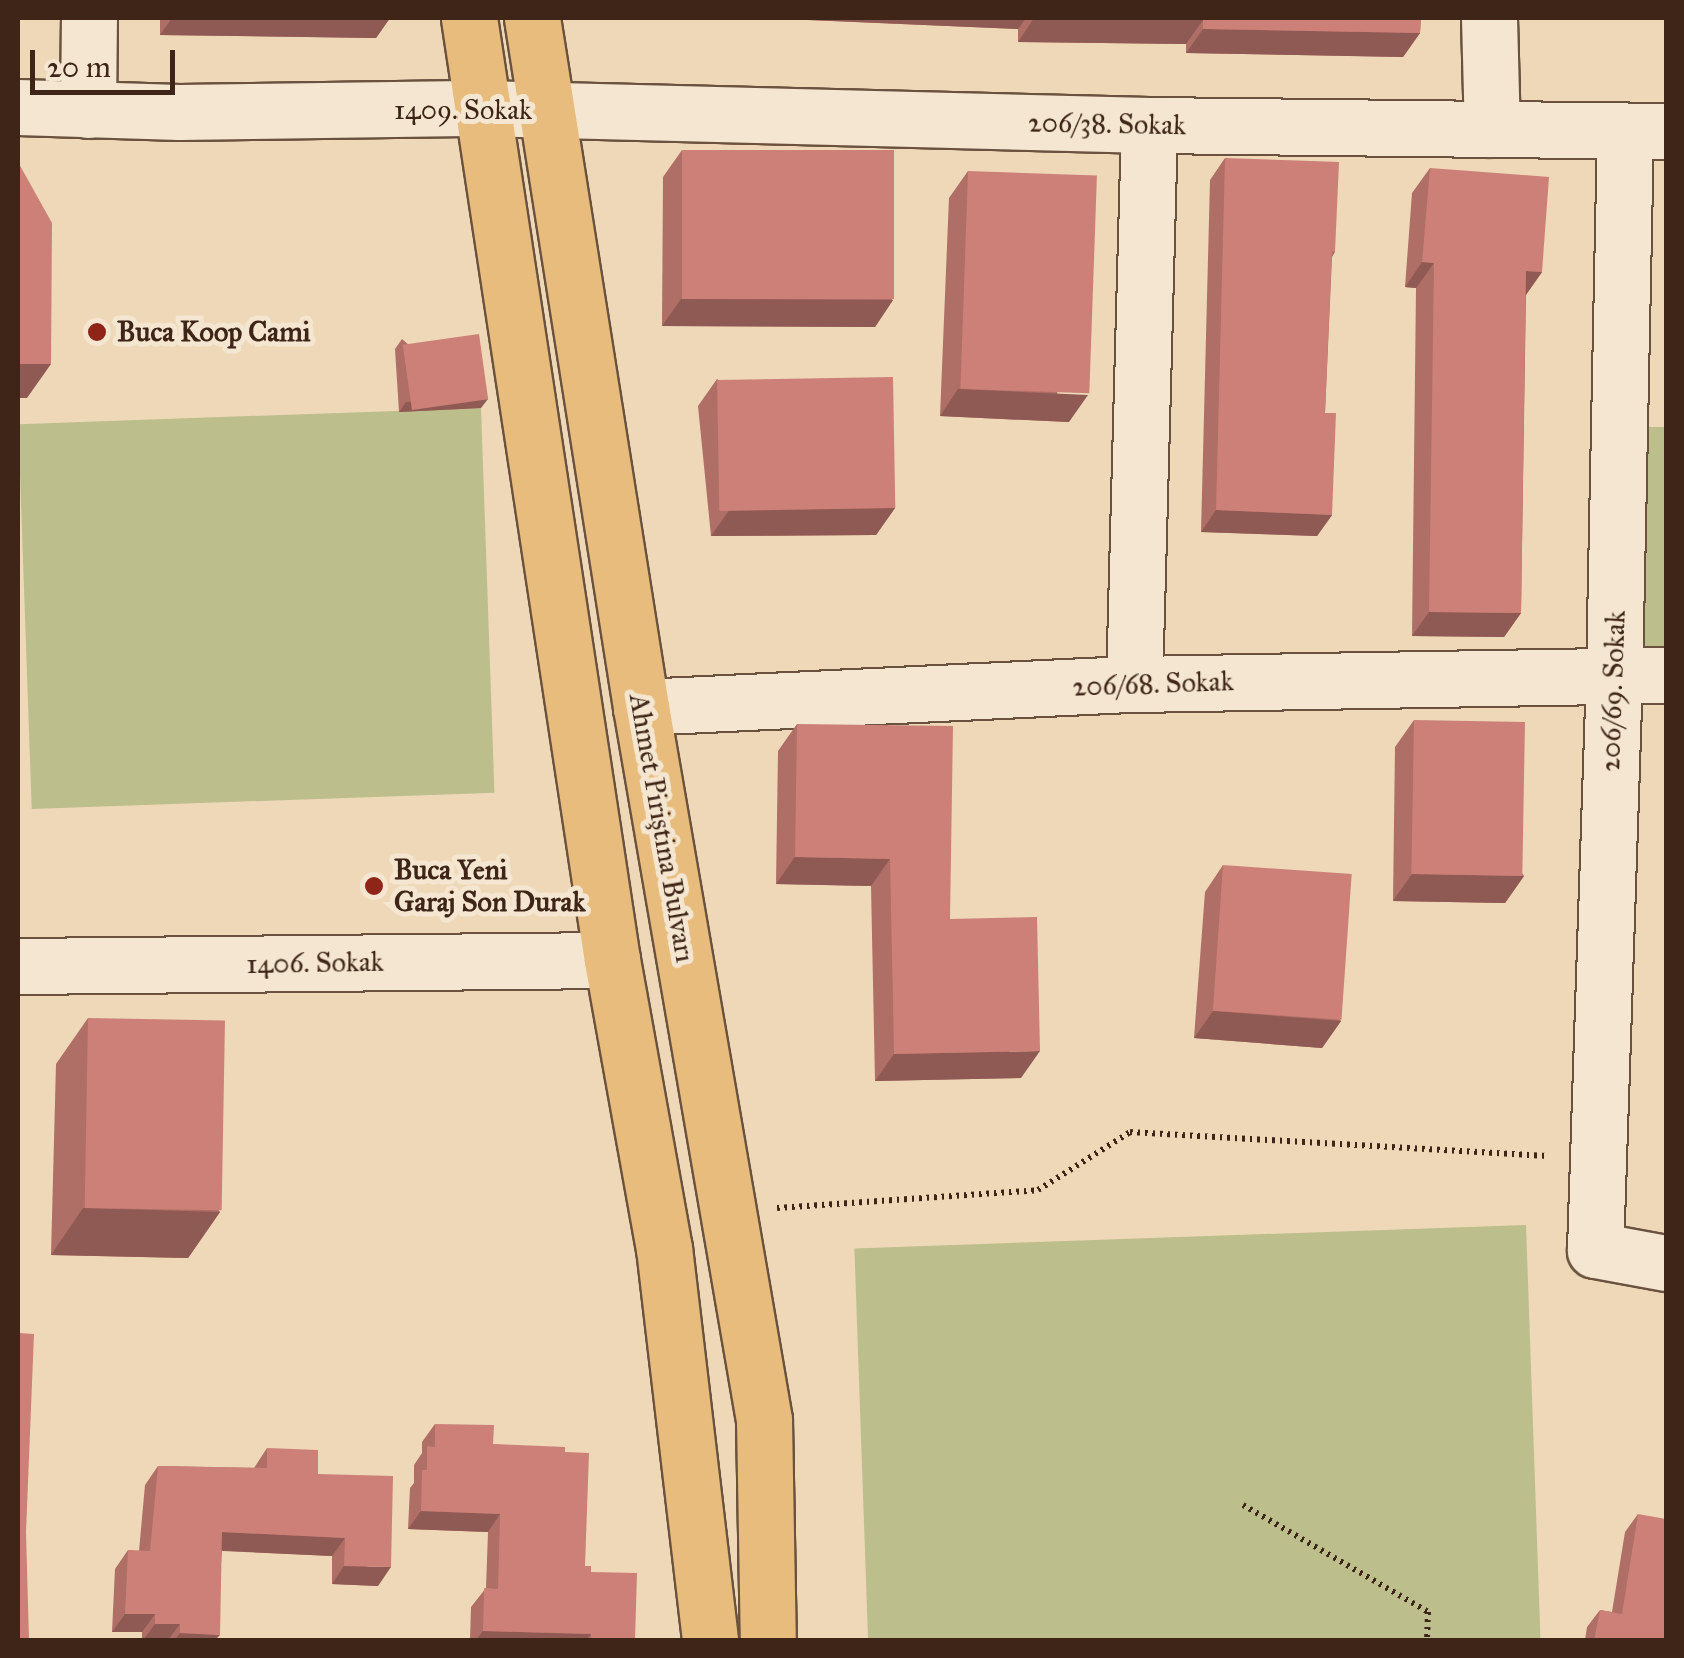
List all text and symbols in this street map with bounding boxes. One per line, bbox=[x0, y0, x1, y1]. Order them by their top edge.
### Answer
scale bar bbox=[35, 30, 180, 92]
text: 20 m bbox=[47, 49, 111, 85]
street label: 1409. Sokak bbox=[394, 93, 532, 127]
street label: 206/38. Sokak bbox=[1028, 106, 1186, 142]
place label: Buca Koop Cami bbox=[117, 315, 310, 349]
marker: Buca Koop Cami bbox=[86, 321, 108, 343]
street label: 206/69. Sokak bbox=[1593, 610, 1633, 772]
street label: 206/68. Sokak bbox=[1072, 664, 1234, 704]
street label: Ahmet Piriştina Bulvarı bbox=[622, 691, 702, 965]
place label: Buca Yeni Garaj Son Durak bbox=[394, 853, 585, 919]
marker: Buca Yeni Garaj Son Durak bbox=[363, 875, 385, 897]
street label: 1406. Sokak bbox=[246, 945, 384, 981]

